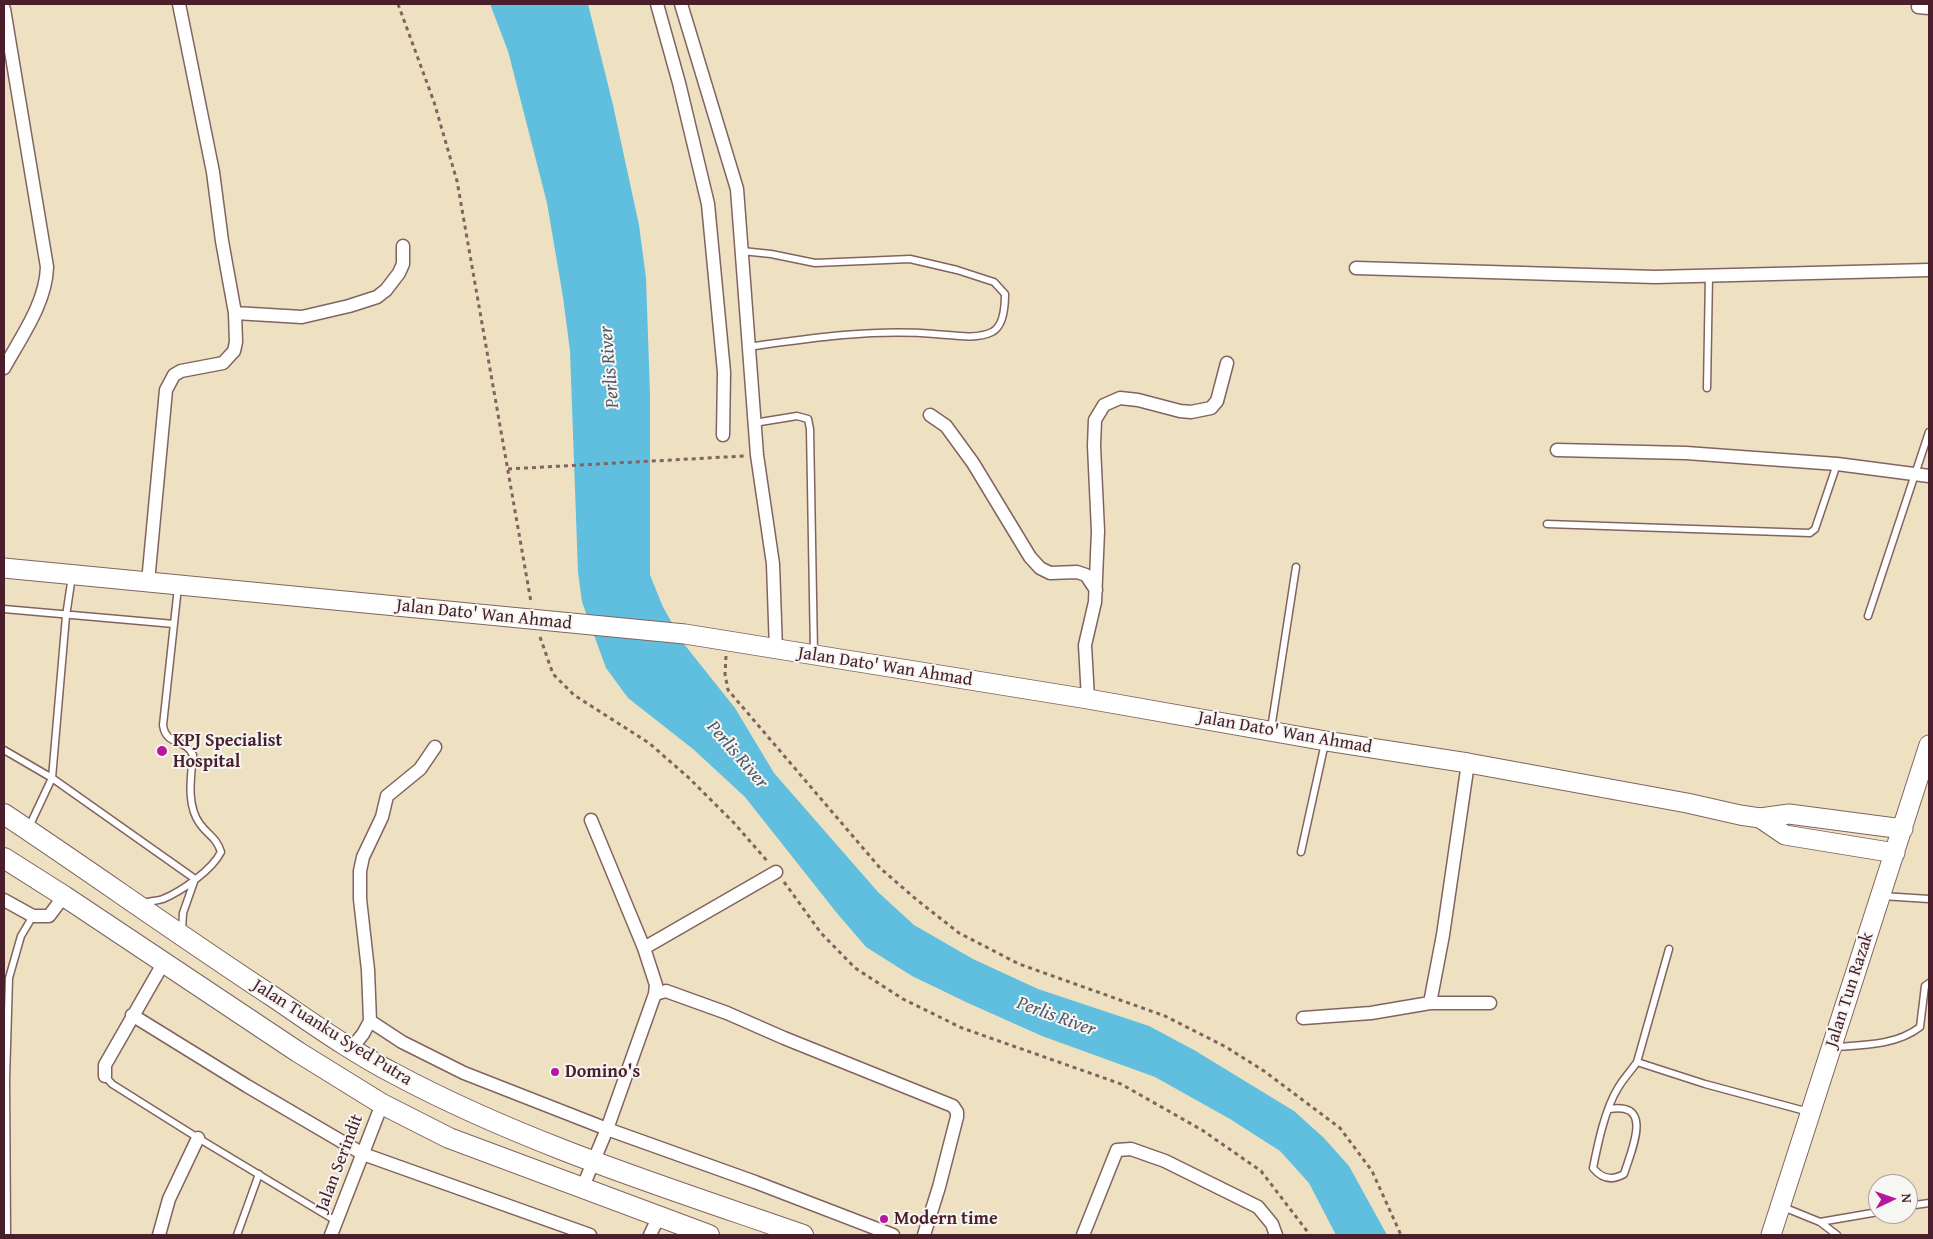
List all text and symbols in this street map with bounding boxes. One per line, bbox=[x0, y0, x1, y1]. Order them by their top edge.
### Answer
water label: Perlis River bbox=[595, 325, 625, 409]
street label: Jalan Dato' Wan Ahmad bbox=[395, 595, 573, 635]
street label: Jalan Dato' Wan Ahmad bbox=[796, 643, 974, 691]
street label: Jalan Dato' Wan Ahmad bbox=[1196, 707, 1374, 759]
water label: Perlis River bbox=[701, 716, 773, 794]
place label: KPJ Specialist Hospital bbox=[173, 730, 282, 772]
marker: KPJ Specialist Hospital bbox=[155, 744, 169, 758]
street label: Jalan Tun Razak bbox=[1821, 930, 1879, 1050]
street label: Jalan Tuanku Syed Putra bbox=[248, 975, 416, 1091]
water label: Perlis River bbox=[1013, 992, 1099, 1042]
place label: Domino's bbox=[565, 1061, 640, 1083]
marker: Domino's bbox=[549, 1066, 561, 1078]
street label: Jalan Serindit bbox=[312, 1111, 368, 1215]
north arrow bbox=[1868, 1174, 1918, 1224]
text: N bbox=[1897, 1193, 1917, 1203]
place label: Modern time bbox=[894, 1208, 998, 1230]
marker: Modern time bbox=[878, 1213, 890, 1225]

